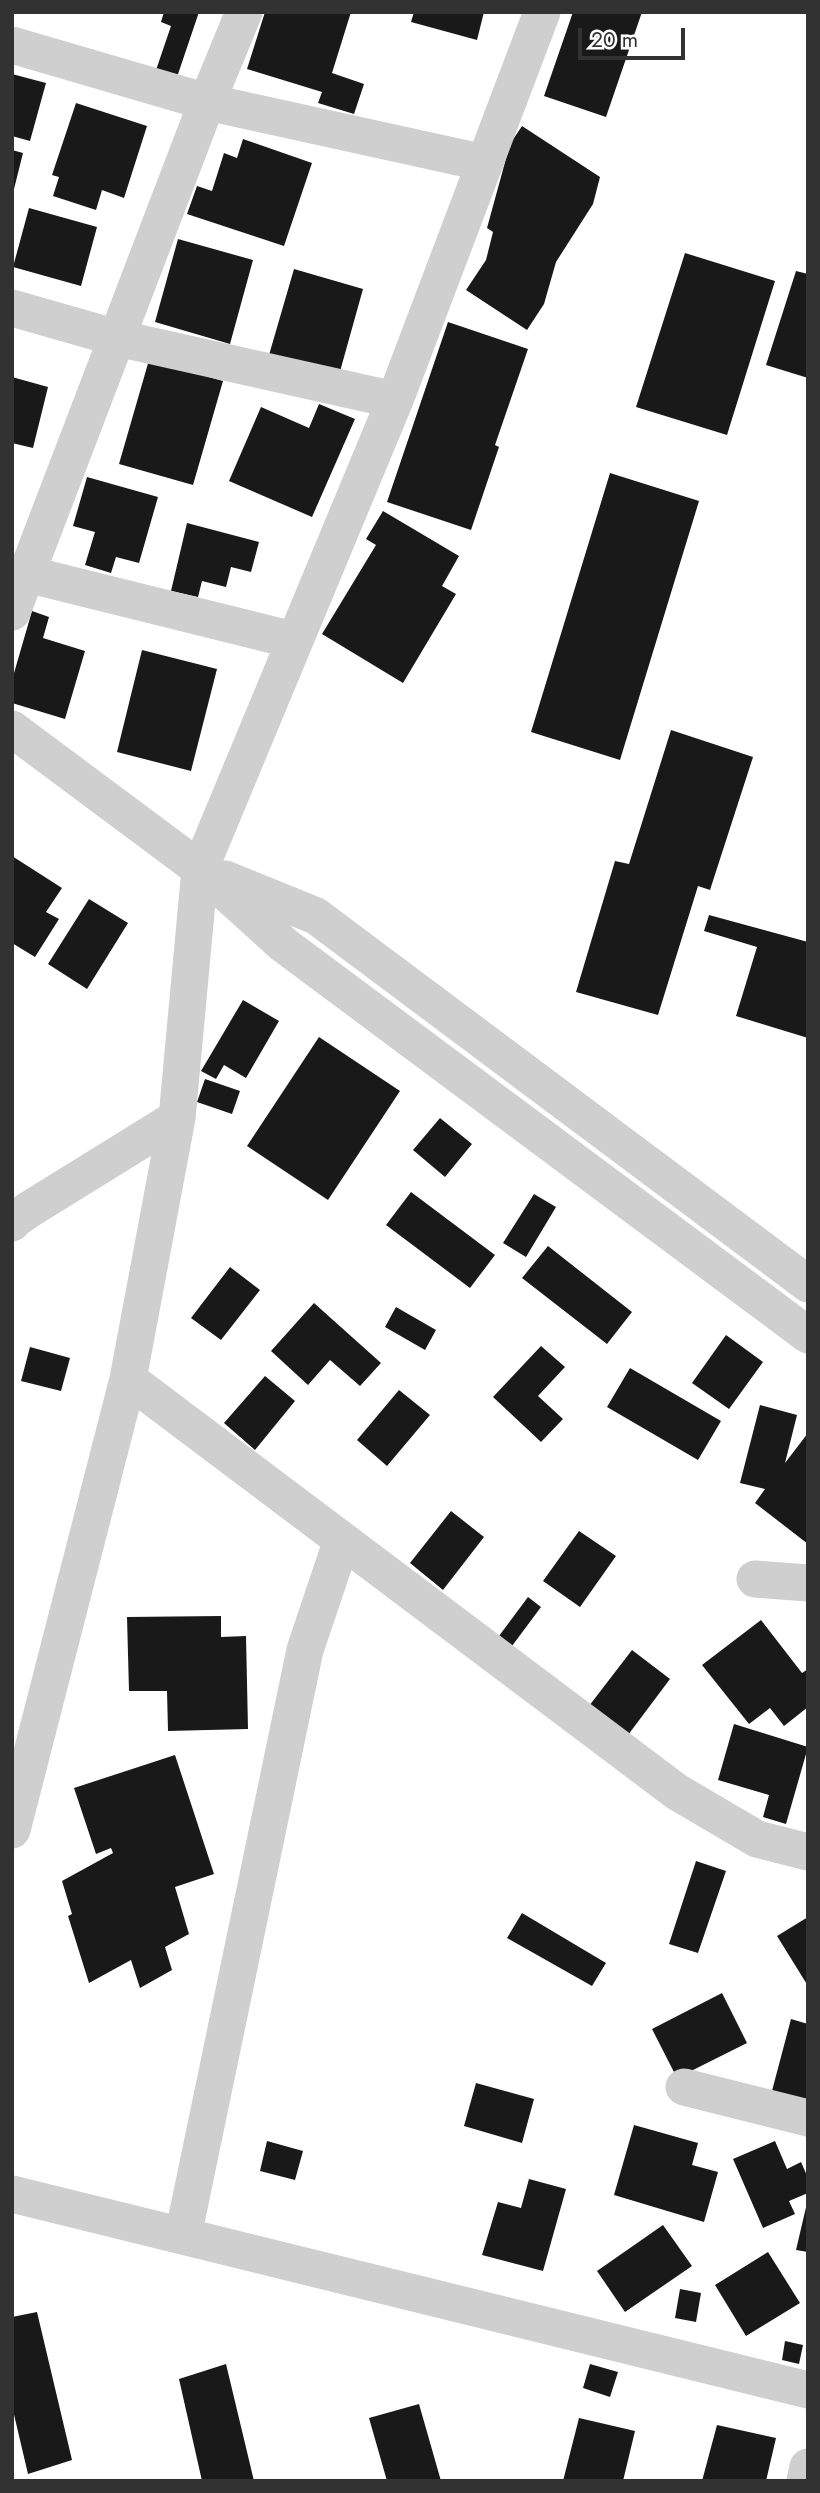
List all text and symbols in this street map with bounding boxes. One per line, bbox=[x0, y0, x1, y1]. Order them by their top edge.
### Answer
scale bar bbox=[582, 14, 689, 58]
text: 20 m bbox=[591, 25, 638, 55]

